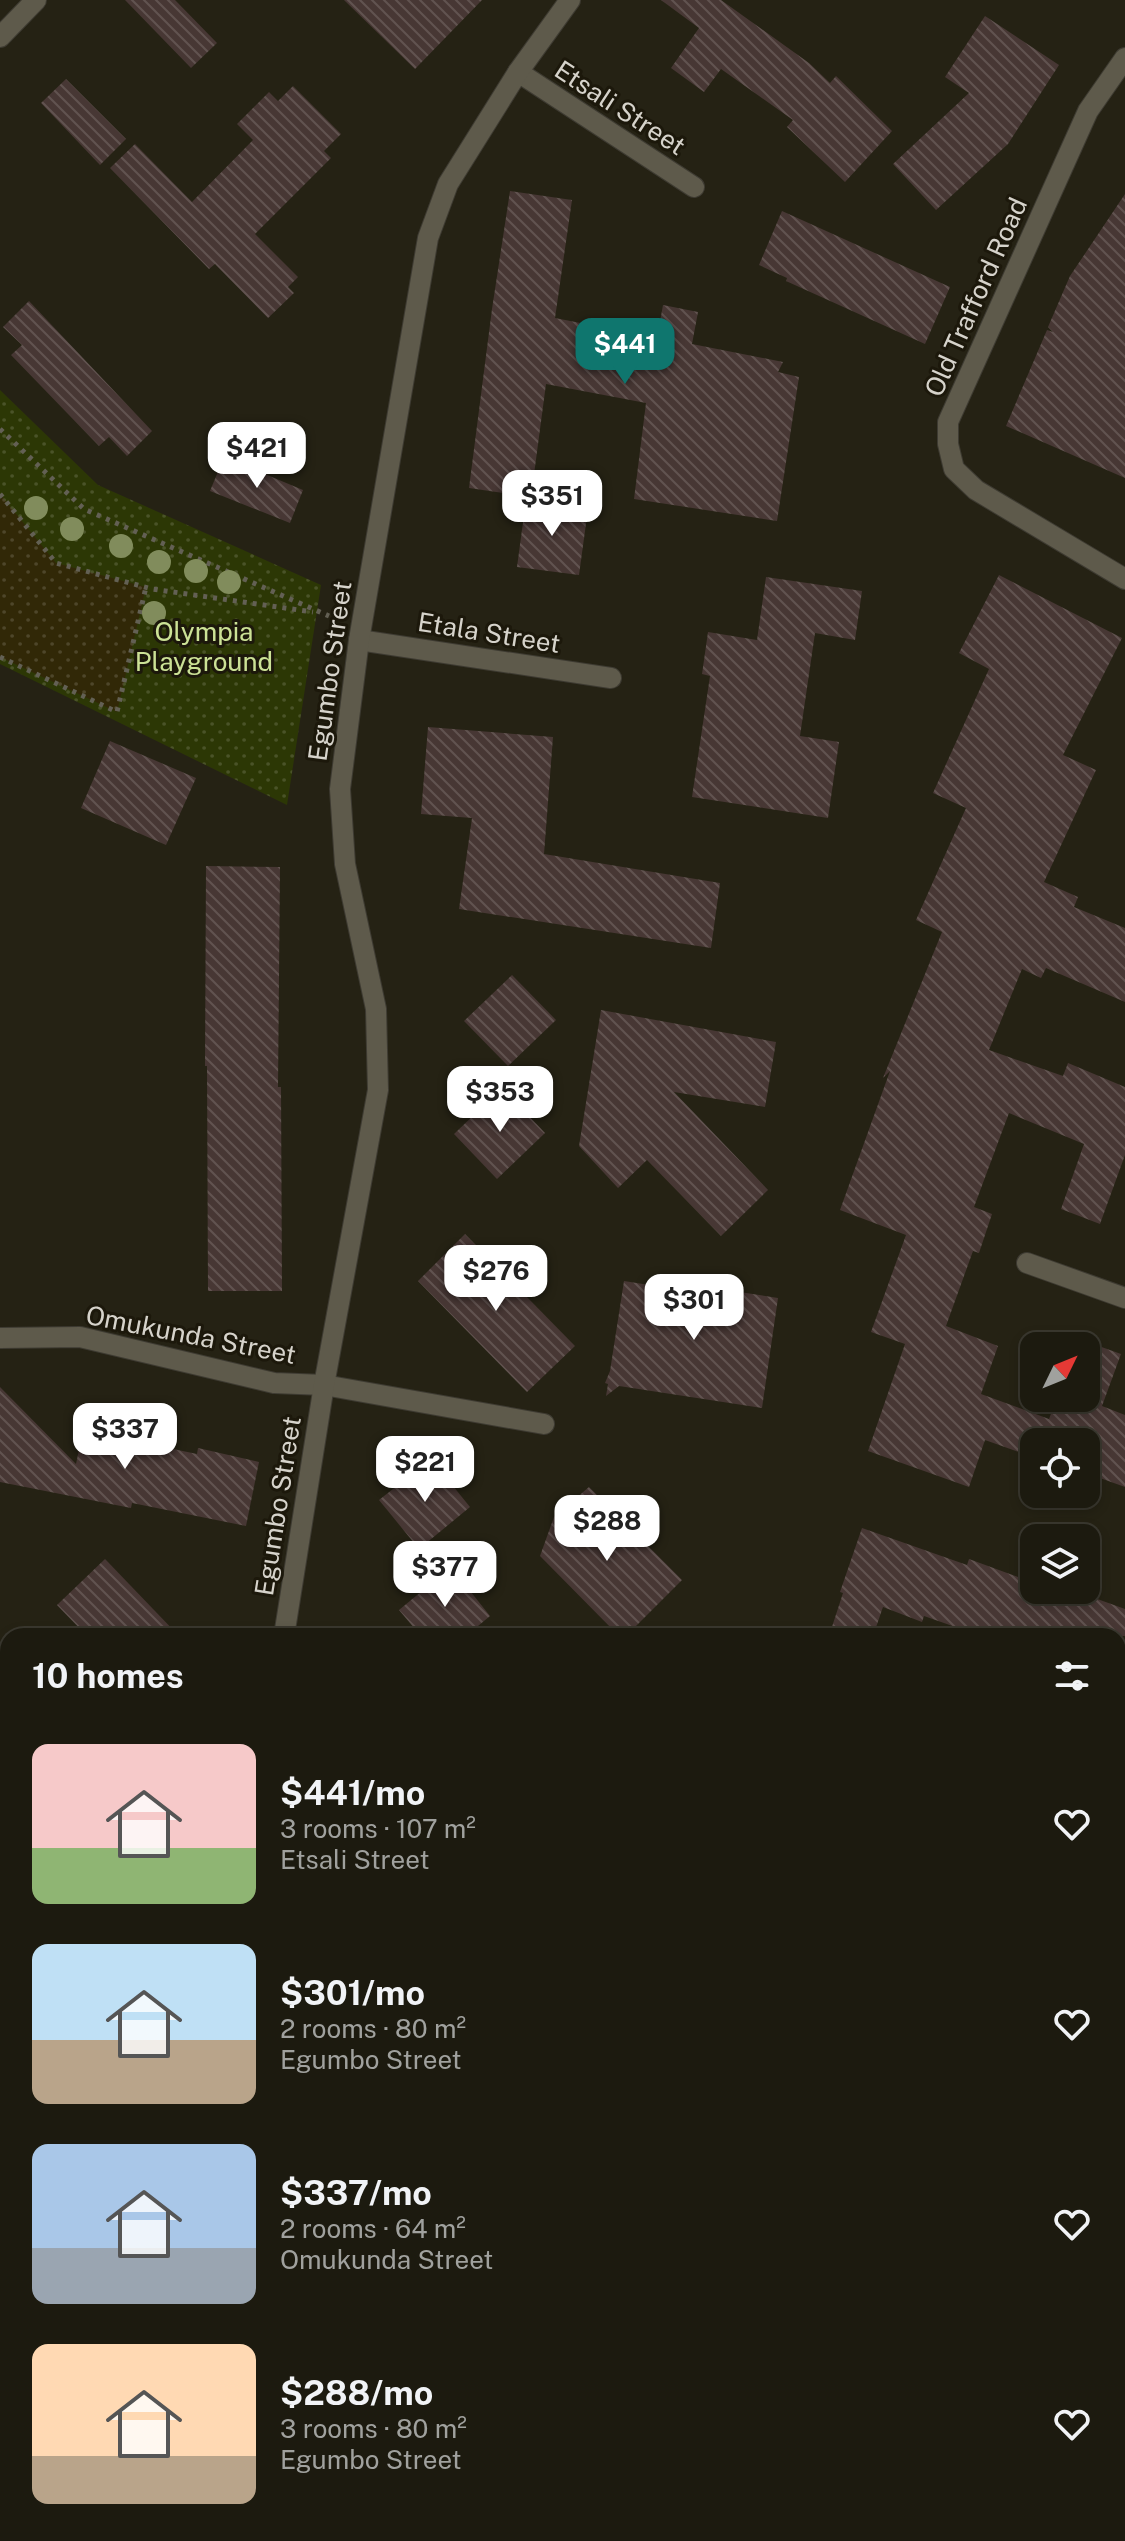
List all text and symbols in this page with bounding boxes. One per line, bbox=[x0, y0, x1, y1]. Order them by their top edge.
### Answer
street label: Etsali Street bbox=[549, 54, 691, 161]
street label: Old Trafford Road bbox=[918, 193, 1033, 401]
pin: $441 bbox=[578, 318, 672, 386]
text: $441 bbox=[594, 328, 656, 359]
pin: $421 bbox=[210, 422, 304, 490]
text: $421 bbox=[226, 432, 288, 463]
pin: $351 bbox=[505, 470, 599, 538]
text: $351 bbox=[520, 480, 584, 511]
street label: Egumbo Street bbox=[302, 579, 357, 763]
street label: Etala Street bbox=[415, 606, 563, 659]
park label: Olympia Playground bbox=[135, 616, 273, 677]
pin: $353 bbox=[453, 1066, 547, 1134]
text: $353 bbox=[465, 1076, 535, 1107]
pin: $276 bbox=[449, 1245, 543, 1313]
text: $276 bbox=[462, 1255, 530, 1286]
pin: $301 bbox=[647, 1274, 741, 1342]
text: $301 bbox=[663, 1284, 725, 1315]
street label: Omukunda Street bbox=[83, 1299, 299, 1370]
north arrow bbox=[1020, 1332, 1100, 1412]
map controls bbox=[1020, 1332, 1100, 1604]
pin: $337 bbox=[78, 1403, 172, 1471]
text: $337 bbox=[91, 1413, 159, 1444]
street label: Egumbo Street bbox=[248, 1414, 307, 1598]
button: locate bbox=[1020, 1428, 1100, 1508]
pin: $221 bbox=[378, 1436, 472, 1504]
text: $221 bbox=[394, 1446, 456, 1477]
pin: $288 bbox=[560, 1495, 654, 1563]
text: $288 bbox=[572, 1505, 642, 1536]
button: layers bbox=[1020, 1524, 1100, 1604]
pin: $377 bbox=[398, 1541, 492, 1609]
text: $377 bbox=[411, 1551, 479, 1582]
icon: filters bbox=[1050, 1654, 1094, 1698]
text: 10 homes bbox=[32, 1656, 184, 1696]
text: $441/mo bbox=[280, 1773, 425, 1813]
icon: home bbox=[96, 1776, 192, 1872]
icon: heart bbox=[1050, 1802, 1094, 1846]
text: 3 rooms · 107 m² bbox=[280, 1813, 476, 1844]
text: Etsali Street bbox=[280, 1844, 430, 1875]
text: $301/mo bbox=[280, 1973, 425, 2013]
icon: home bbox=[96, 1976, 192, 2072]
icon: heart bbox=[1050, 2002, 1094, 2046]
text: 2 rooms · 80 m² bbox=[280, 2013, 466, 2044]
text: Egumbo Street bbox=[280, 2044, 462, 2075]
text: $337/mo bbox=[280, 2173, 432, 2213]
icon: home bbox=[96, 2176, 192, 2272]
icon: heart bbox=[1050, 2202, 1094, 2246]
text: 2 rooms · 64 m² bbox=[280, 2213, 466, 2244]
text: Omukunda Street bbox=[280, 2244, 493, 2275]
text: $288/mo bbox=[280, 2373, 433, 2413]
icon: home bbox=[96, 2376, 192, 2472]
icon: heart bbox=[1050, 2402, 1094, 2446]
text: 3 rooms · 80 m² bbox=[280, 2413, 467, 2444]
text: Egumbo Street bbox=[280, 2444, 462, 2475]

